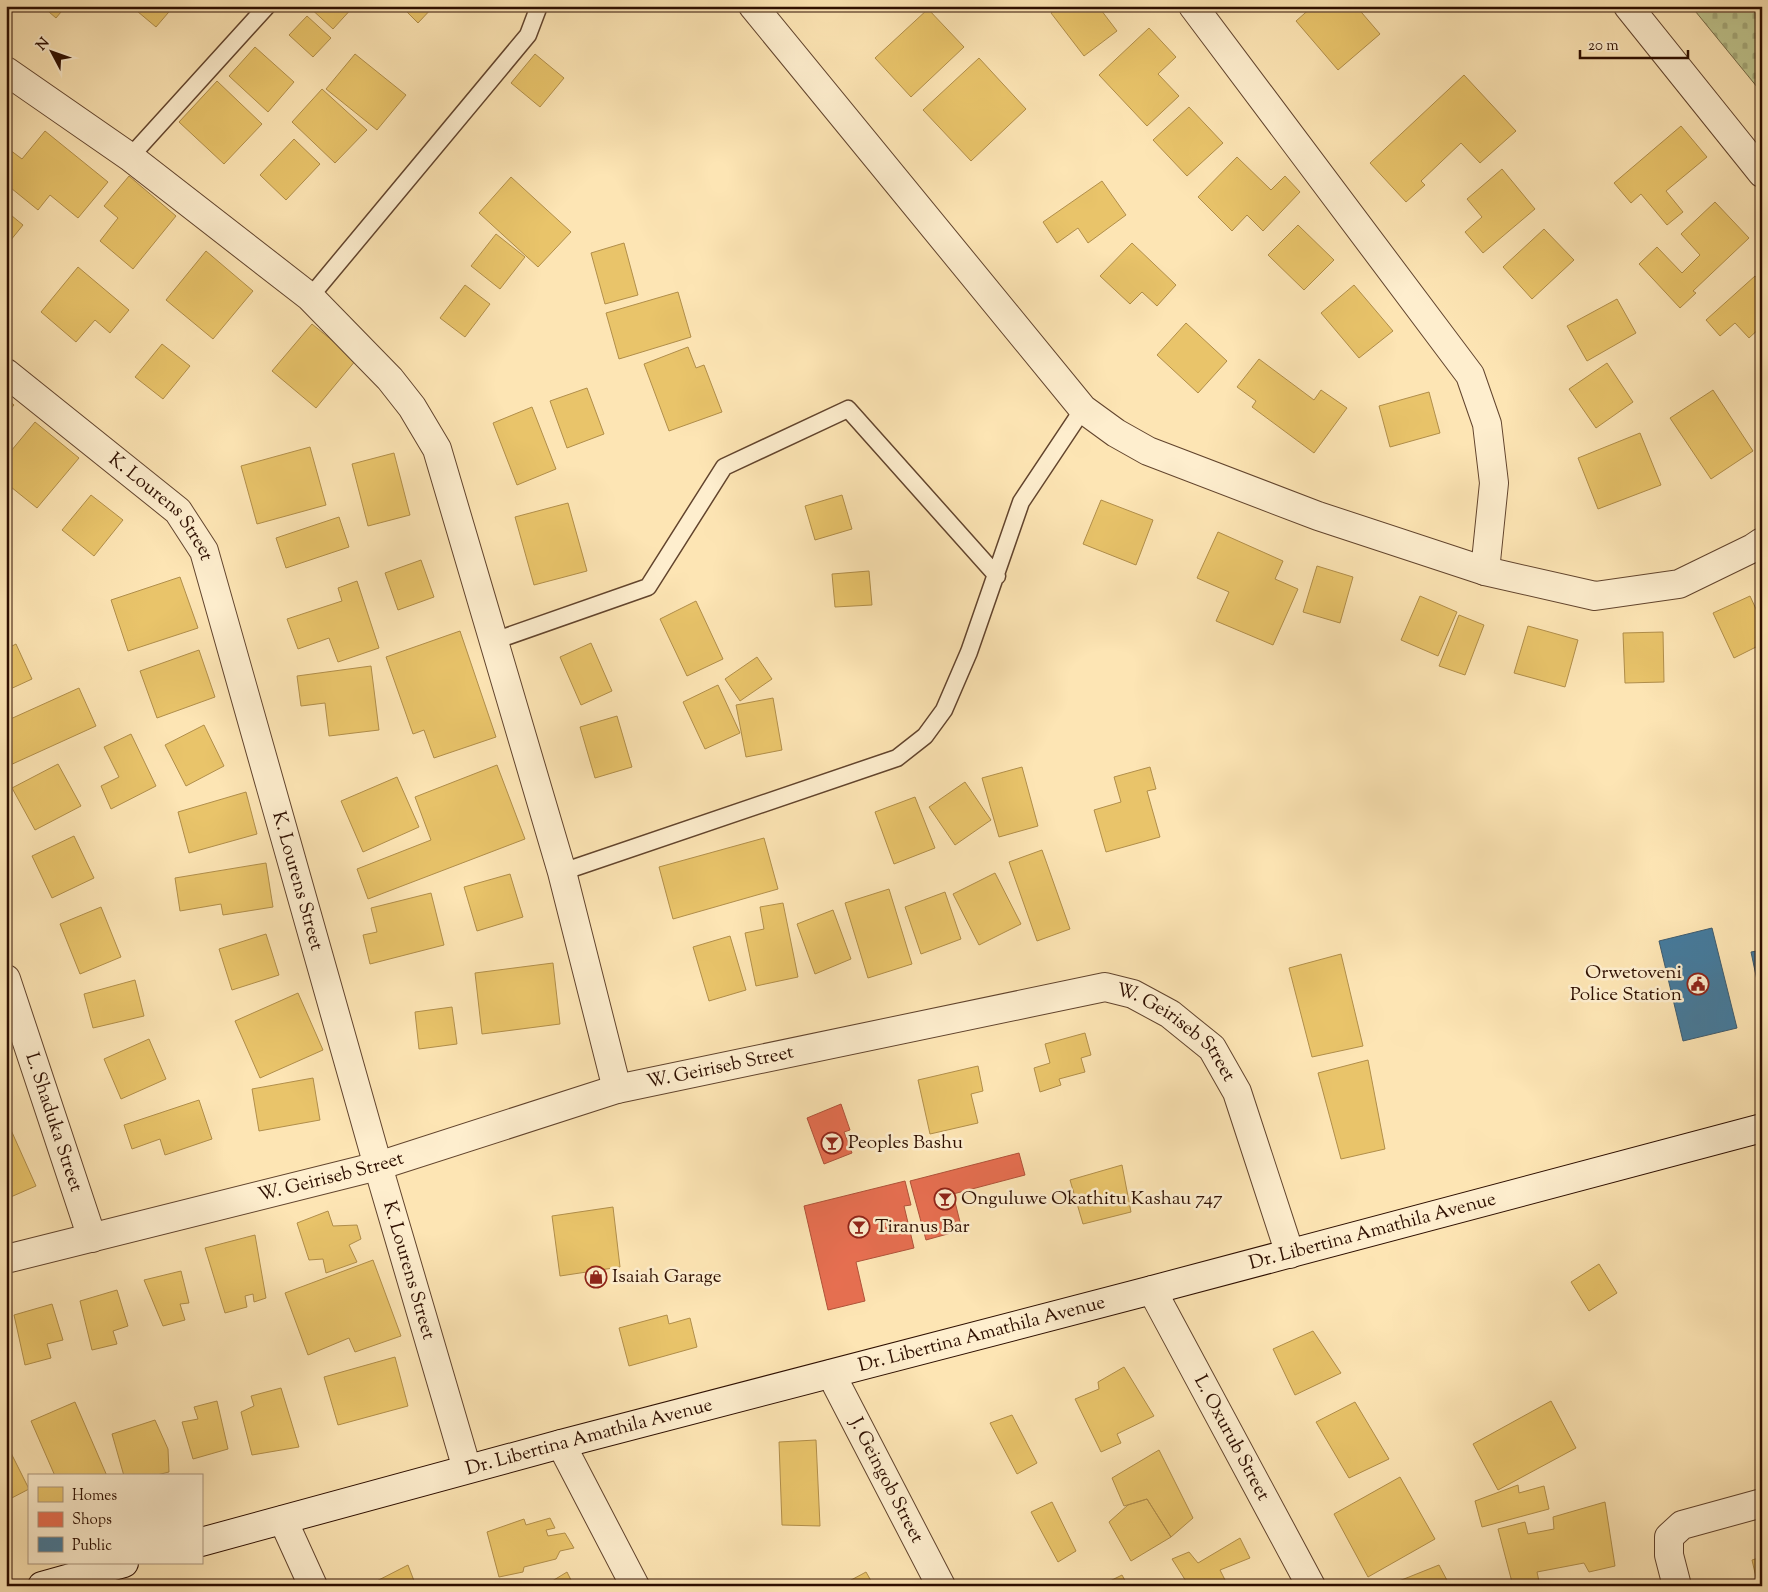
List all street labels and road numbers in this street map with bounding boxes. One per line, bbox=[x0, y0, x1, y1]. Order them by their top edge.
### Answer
street label: K. Lourens Street bbox=[102, 447, 220, 564]
street label: K. Lourens Street bbox=[265, 808, 330, 954]
street label: W. Geiriseb Street bbox=[1113, 977, 1242, 1087]
street label: W. Geiriseb Street bbox=[644, 1039, 797, 1096]
street label: L. Shaduka Street bbox=[18, 1049, 89, 1196]
street label: W. Geiriseb Street bbox=[255, 1145, 408, 1209]
street label: Dr. Libertina Amathila Avenue bbox=[1246, 1186, 1499, 1277]
street label: K. Lourens Street bbox=[375, 1198, 442, 1343]
street label: Dr. Libertina Amathila Avenue bbox=[855, 1289, 1108, 1379]
street label: L. Oxurub Street bbox=[1187, 1370, 1277, 1506]
street label: Dr. Libertina Amathila Avenue bbox=[463, 1392, 716, 1483]
street label: J. Geingob Street bbox=[842, 1412, 930, 1549]

